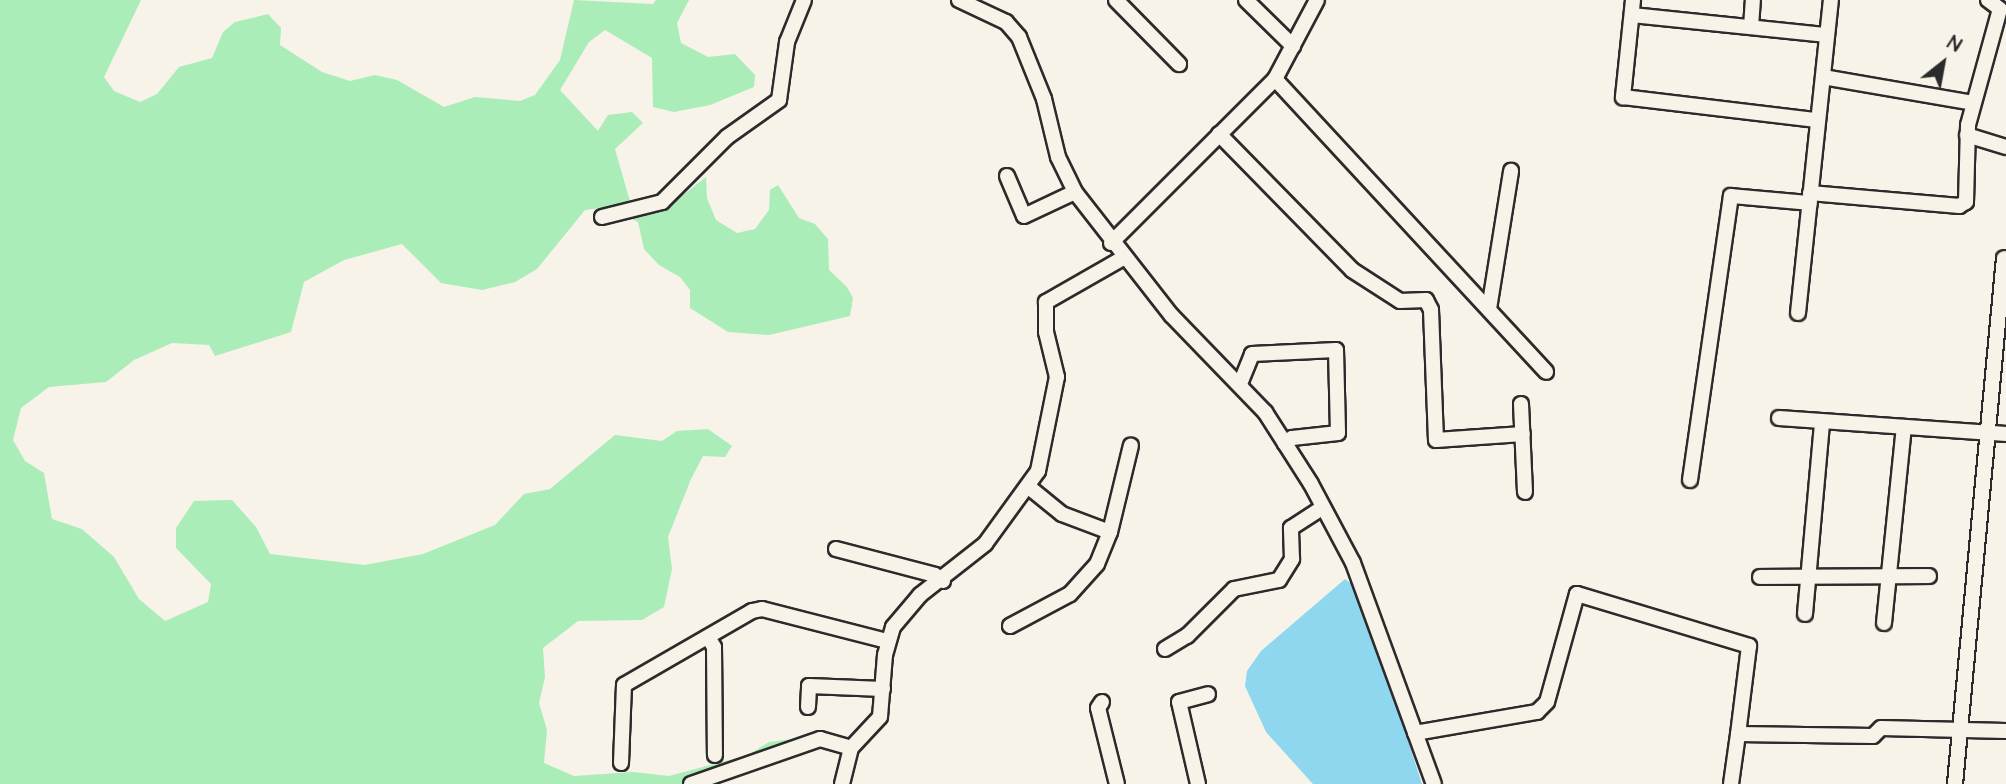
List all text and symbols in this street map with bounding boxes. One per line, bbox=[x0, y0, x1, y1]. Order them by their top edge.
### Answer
north arrow bbox=[1908, 28, 1978, 98]
text: N bbox=[1942, 30, 1966, 59]

